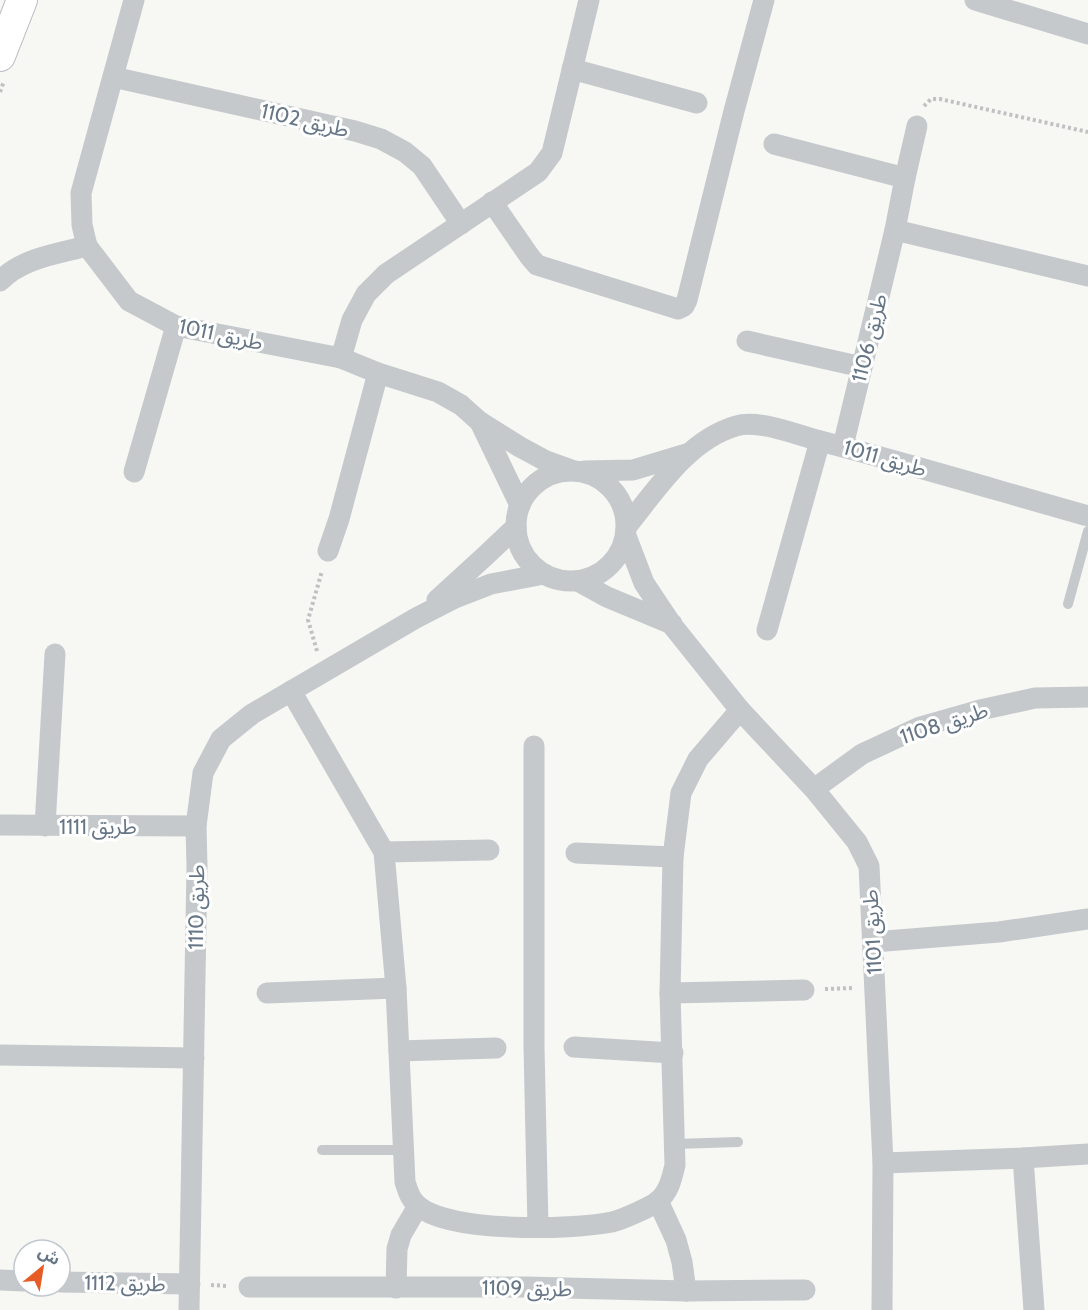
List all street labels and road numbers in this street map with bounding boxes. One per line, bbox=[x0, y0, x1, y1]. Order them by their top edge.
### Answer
street label: طريق 1102 bbox=[258, 98, 351, 143]
street label: طريق 1106 bbox=[846, 291, 893, 385]
street label: طريق 1011 bbox=[177, 313, 265, 356]
street label: طريق 1011 bbox=[840, 434, 929, 483]
street label: طريق 1108 bbox=[897, 697, 991, 750]
street label: طريق 1111 bbox=[59, 814, 137, 840]
street label: طريق 1110 bbox=[183, 864, 210, 950]
street label: طريق 1101 bbox=[857, 889, 888, 975]
street label: طريق 1112 bbox=[84, 1270, 166, 1297]
street label: طريق 1109 bbox=[482, 1275, 572, 1302]

